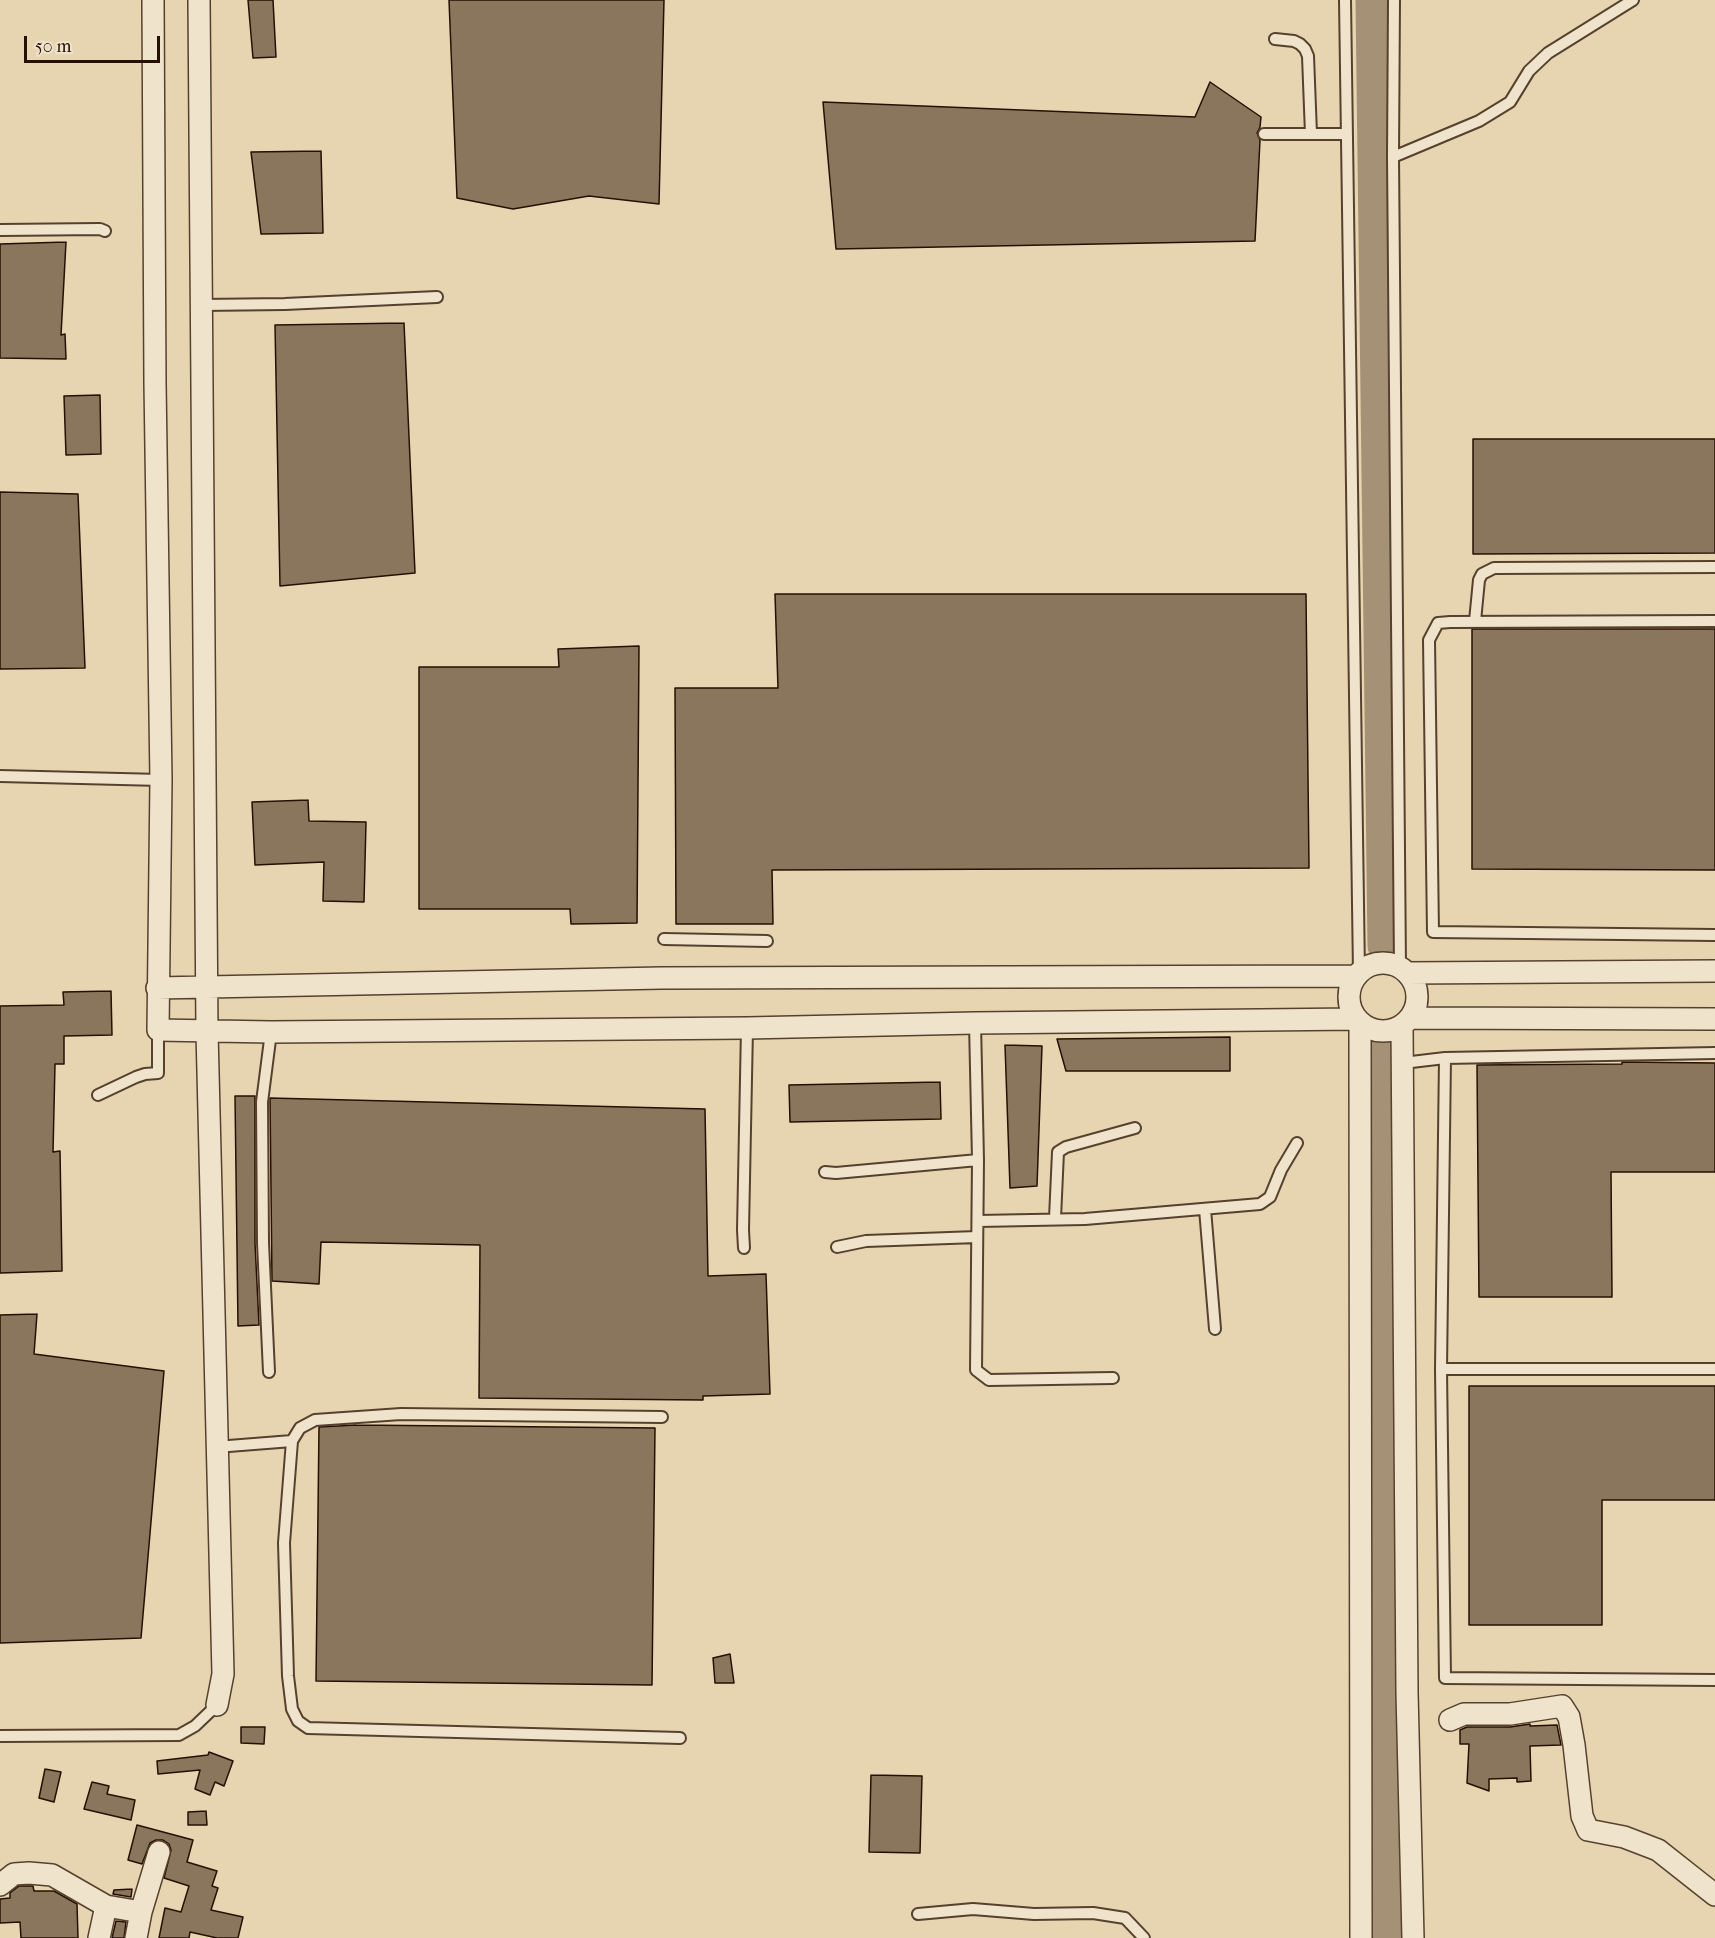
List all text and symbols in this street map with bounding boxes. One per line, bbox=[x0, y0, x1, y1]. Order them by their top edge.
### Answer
scale bar bbox=[27, 24, 164, 62]
text: 50 m bbox=[35, 36, 71, 57]

